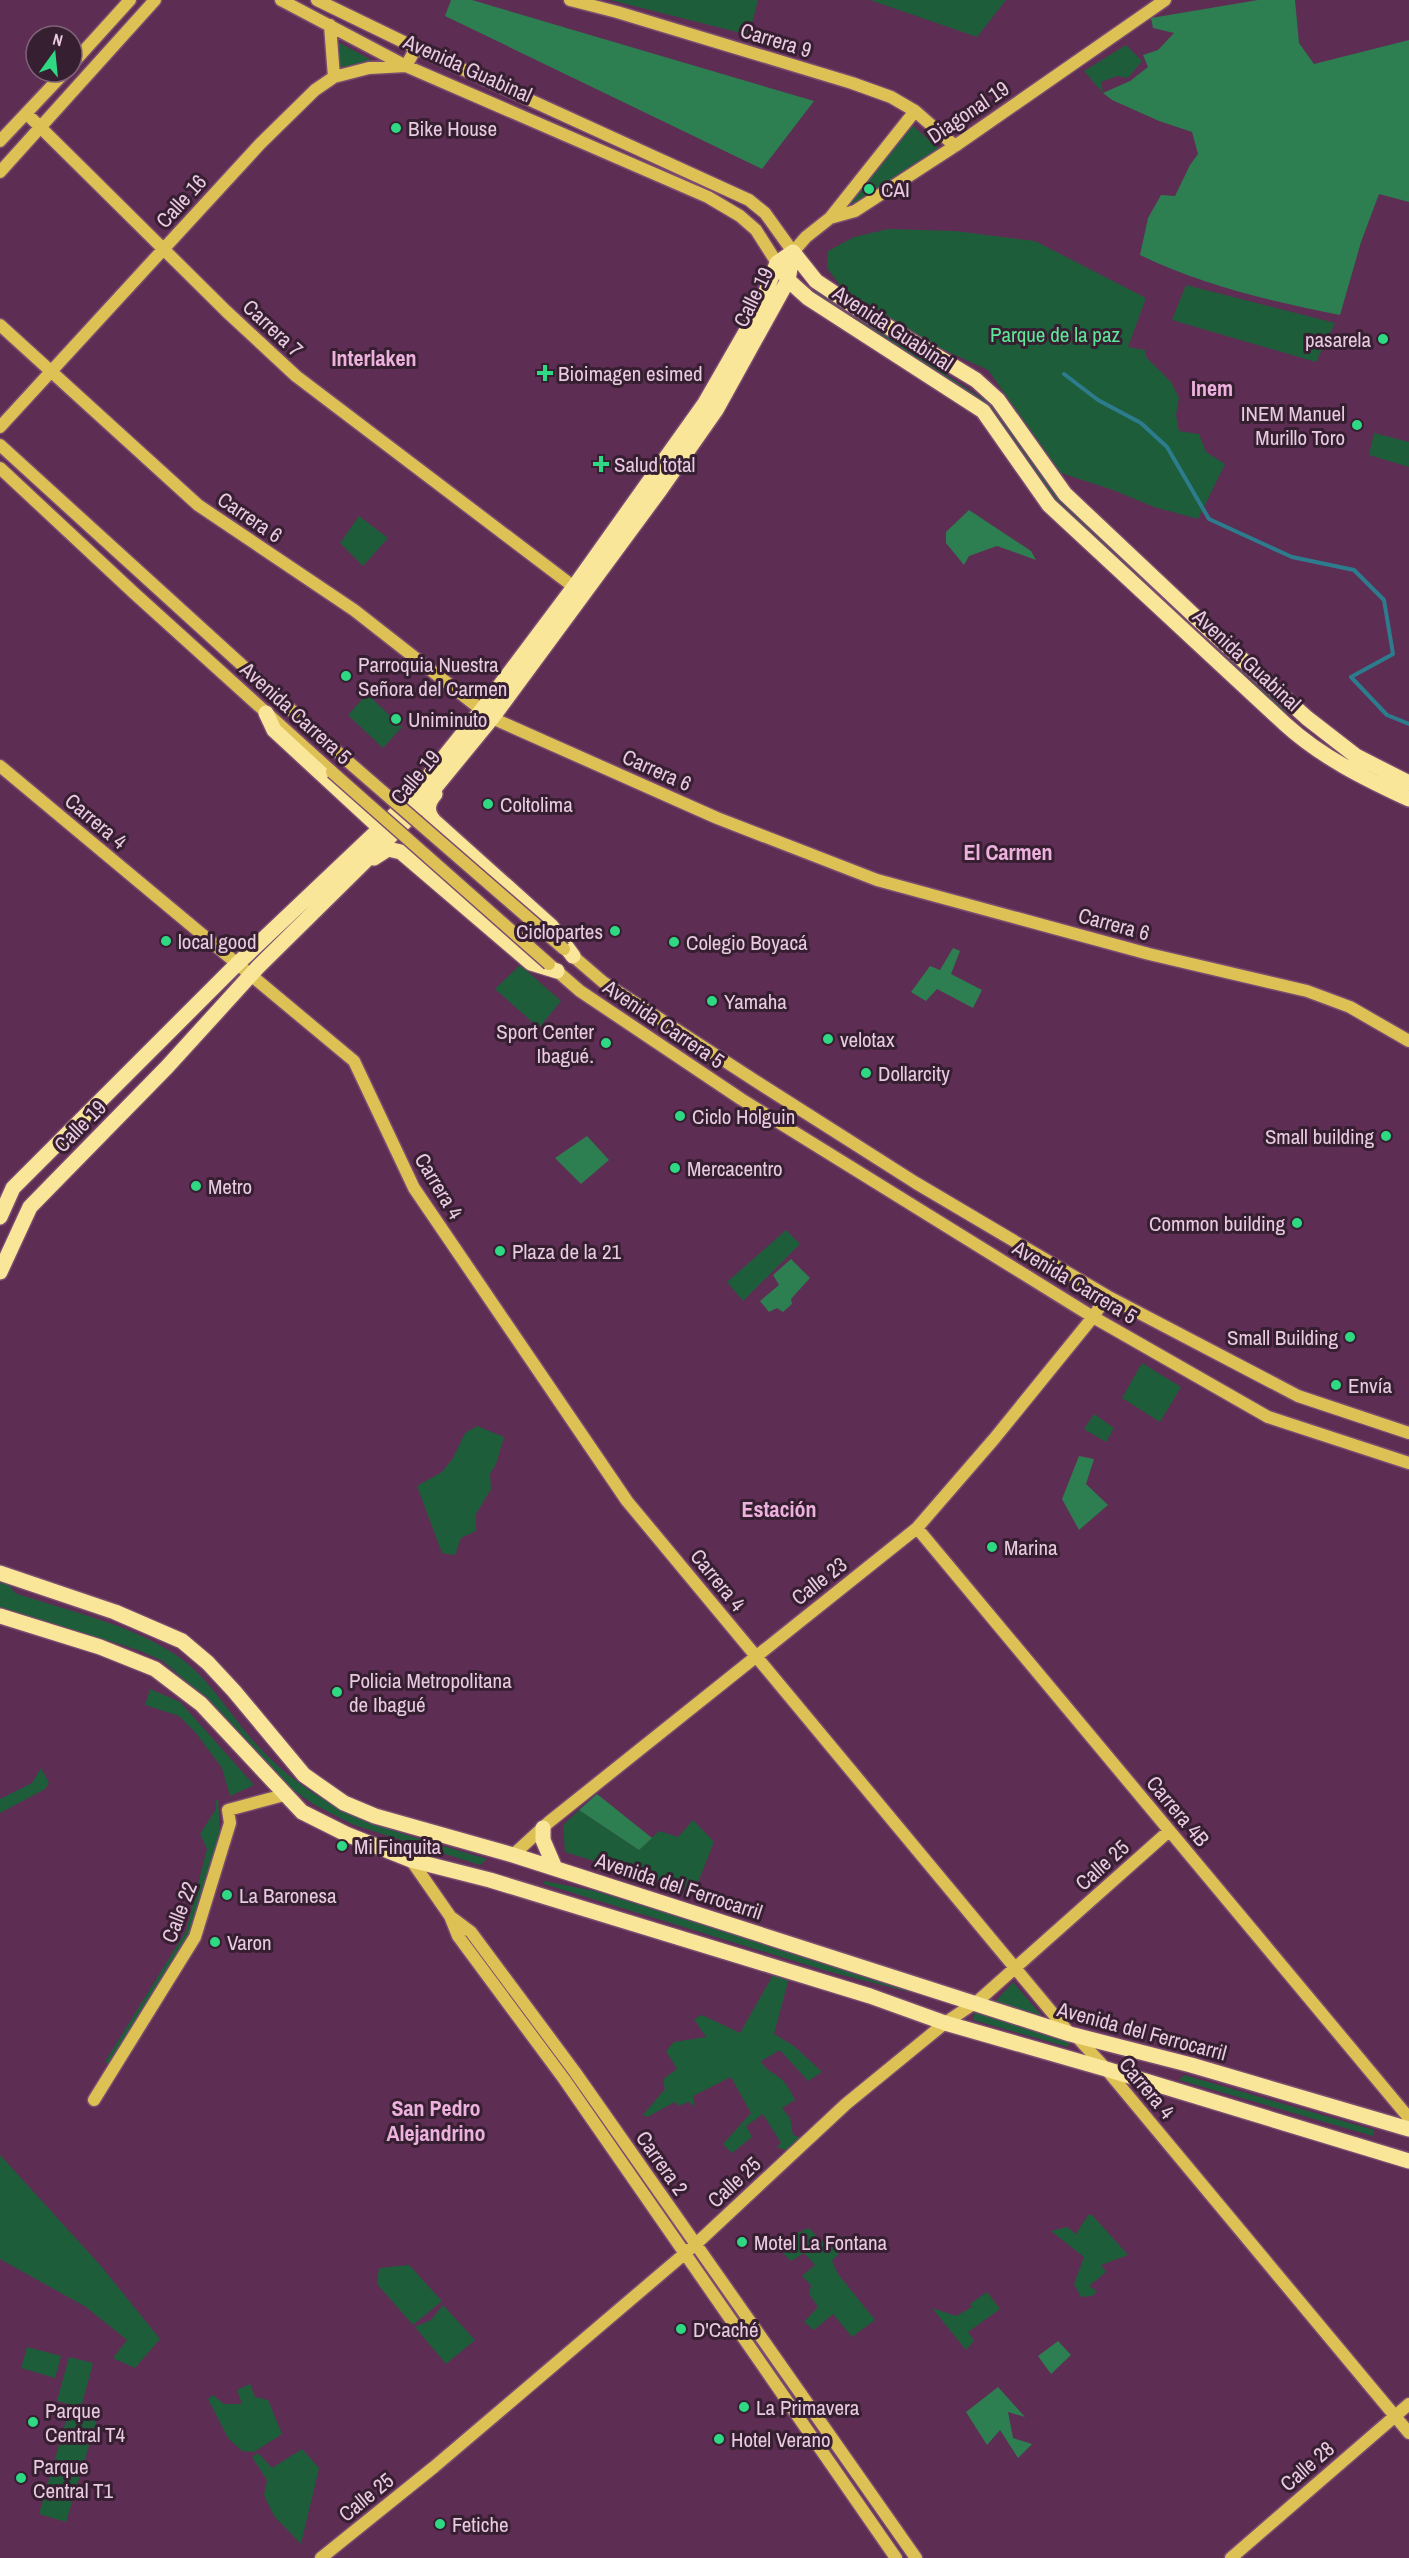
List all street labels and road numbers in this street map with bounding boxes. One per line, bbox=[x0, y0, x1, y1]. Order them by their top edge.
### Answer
street label: Carrera 9 bbox=[737, 16, 815, 64]
street label: Avenida Guabinal bbox=[398, 26, 537, 109]
street label: Diagonal 19 bbox=[921, 74, 1015, 150]
street label: Calle 16 bbox=[149, 168, 213, 234]
street label: Calle 19 bbox=[726, 262, 780, 332]
street label: Avenida Guabinal bbox=[827, 278, 959, 378]
street label: Carrera 7 bbox=[237, 293, 309, 363]
street label: Carrera 6 bbox=[212, 485, 288, 549]
street label: Avenida Guabinal bbox=[1186, 602, 1307, 718]
street label: Avenida Carrera 5 bbox=[233, 655, 358, 771]
street label: Carrera 6 bbox=[618, 742, 696, 798]
street label: Calle 19 bbox=[384, 743, 446, 811]
street label: Carrera 4 bbox=[59, 787, 133, 856]
street label: Carrera 6 bbox=[1075, 901, 1153, 947]
street label: Avenida Carrera 5 bbox=[597, 972, 730, 1075]
street label: Calle 19 bbox=[47, 1093, 113, 1159]
street label: Carrera 4 bbox=[408, 1147, 470, 1225]
street label: Avenida Carrera 5 bbox=[1006, 1233, 1143, 1331]
street label: Carrera 4 bbox=[684, 1543, 752, 1618]
street label: Calle 23 bbox=[785, 1550, 853, 1612]
street label: Carrera 4B bbox=[1140, 1769, 1216, 1853]
street label: Calle 25 bbox=[1069, 1833, 1135, 1897]
street label: Avenida del Ferrocarril bbox=[591, 1845, 766, 1927]
street label: Calle 22 bbox=[154, 1877, 204, 1947]
street label: Avenida del Ferrocarril bbox=[1053, 1994, 1230, 2068]
street label: Carrera 4 bbox=[1113, 2051, 1182, 2125]
street label: Carrera 2 bbox=[629, 2125, 695, 2201]
street label: Calle 25 bbox=[701, 2150, 767, 2214]
street label: Calle 28 bbox=[1274, 2434, 1340, 2498]
street label: Calle 25 bbox=[332, 2466, 400, 2528]

